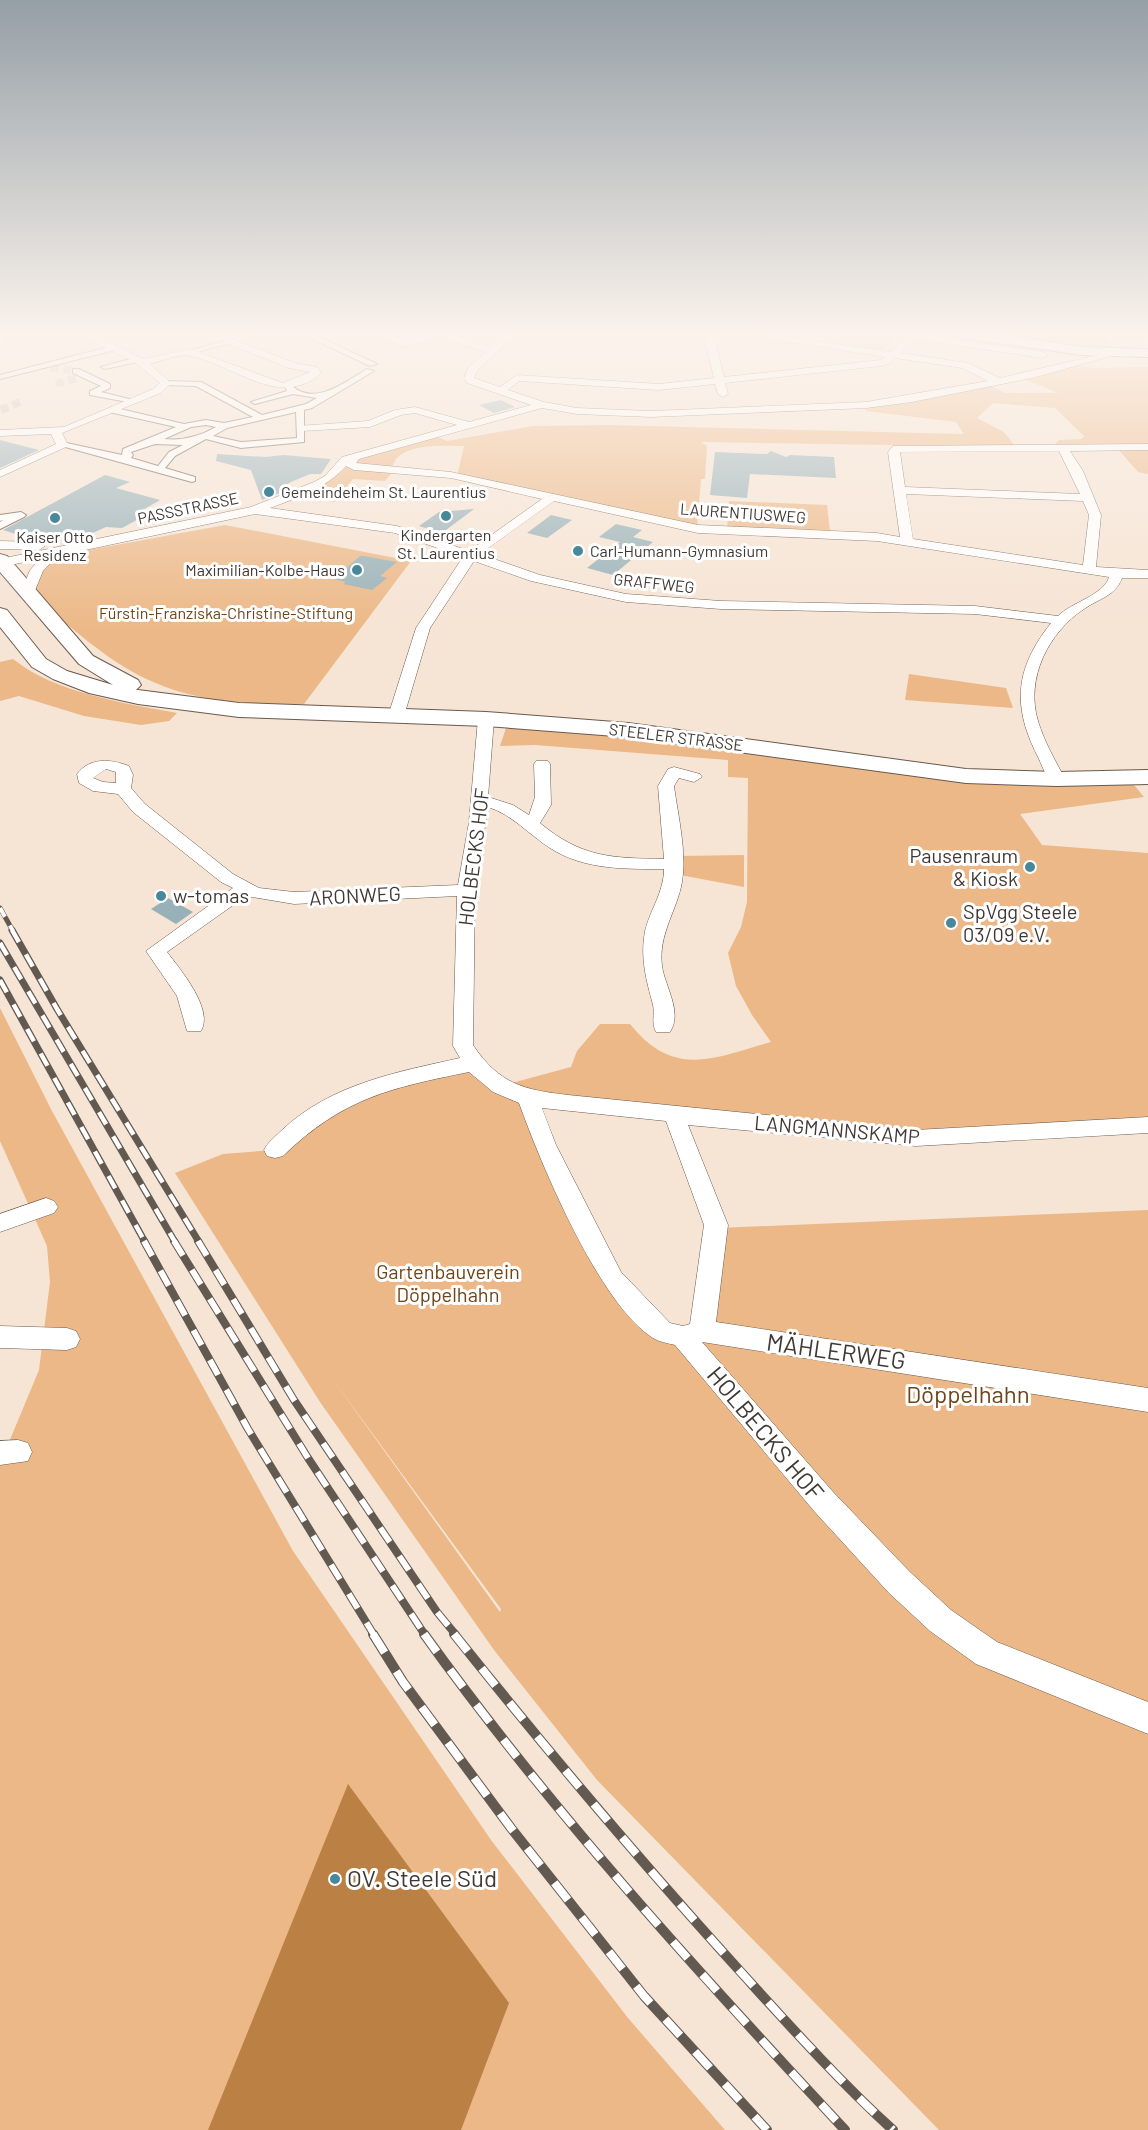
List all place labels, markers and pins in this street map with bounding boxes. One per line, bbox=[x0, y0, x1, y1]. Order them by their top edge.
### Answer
place label: Gemeindeheim St. Laurentius bbox=[281, 482, 486, 501]
marker: Gemeindeheim St. Laurentius bbox=[262, 485, 276, 499]
marker: Kindergarten St. Laurentius bbox=[439, 509, 453, 523]
marker: Kaiser Otto Residenz bbox=[48, 511, 62, 525]
place label: Kindergarten St. Laurentius bbox=[397, 525, 495, 562]
place label: Kaiser Otto Residenz bbox=[16, 527, 94, 564]
place label: Carl-Humann-Gymnasium bbox=[590, 541, 768, 560]
marker: Carl-Humann-Gymnasium bbox=[571, 544, 585, 558]
place label: Maximilian-Kolbe-Haus bbox=[185, 560, 345, 579]
marker: Maximilian-Kolbe-Haus bbox=[350, 563, 364, 577]
place label: Pausenraum & Kiosk bbox=[910, 843, 1018, 890]
marker: Pausenraum & Kiosk bbox=[1023, 860, 1037, 874]
place label: w-tomas bbox=[173, 883, 249, 907]
marker: w-tomas bbox=[154, 889, 168, 903]
place label: SpVgg Steele 03/09 e.V. bbox=[963, 899, 1077, 946]
marker: SpVgg Steele 03/09 e.V. bbox=[944, 916, 958, 930]
place label: OV. Steele Süd bbox=[347, 1863, 497, 1892]
marker: OV. Steele Süd bbox=[328, 1872, 342, 1886]

